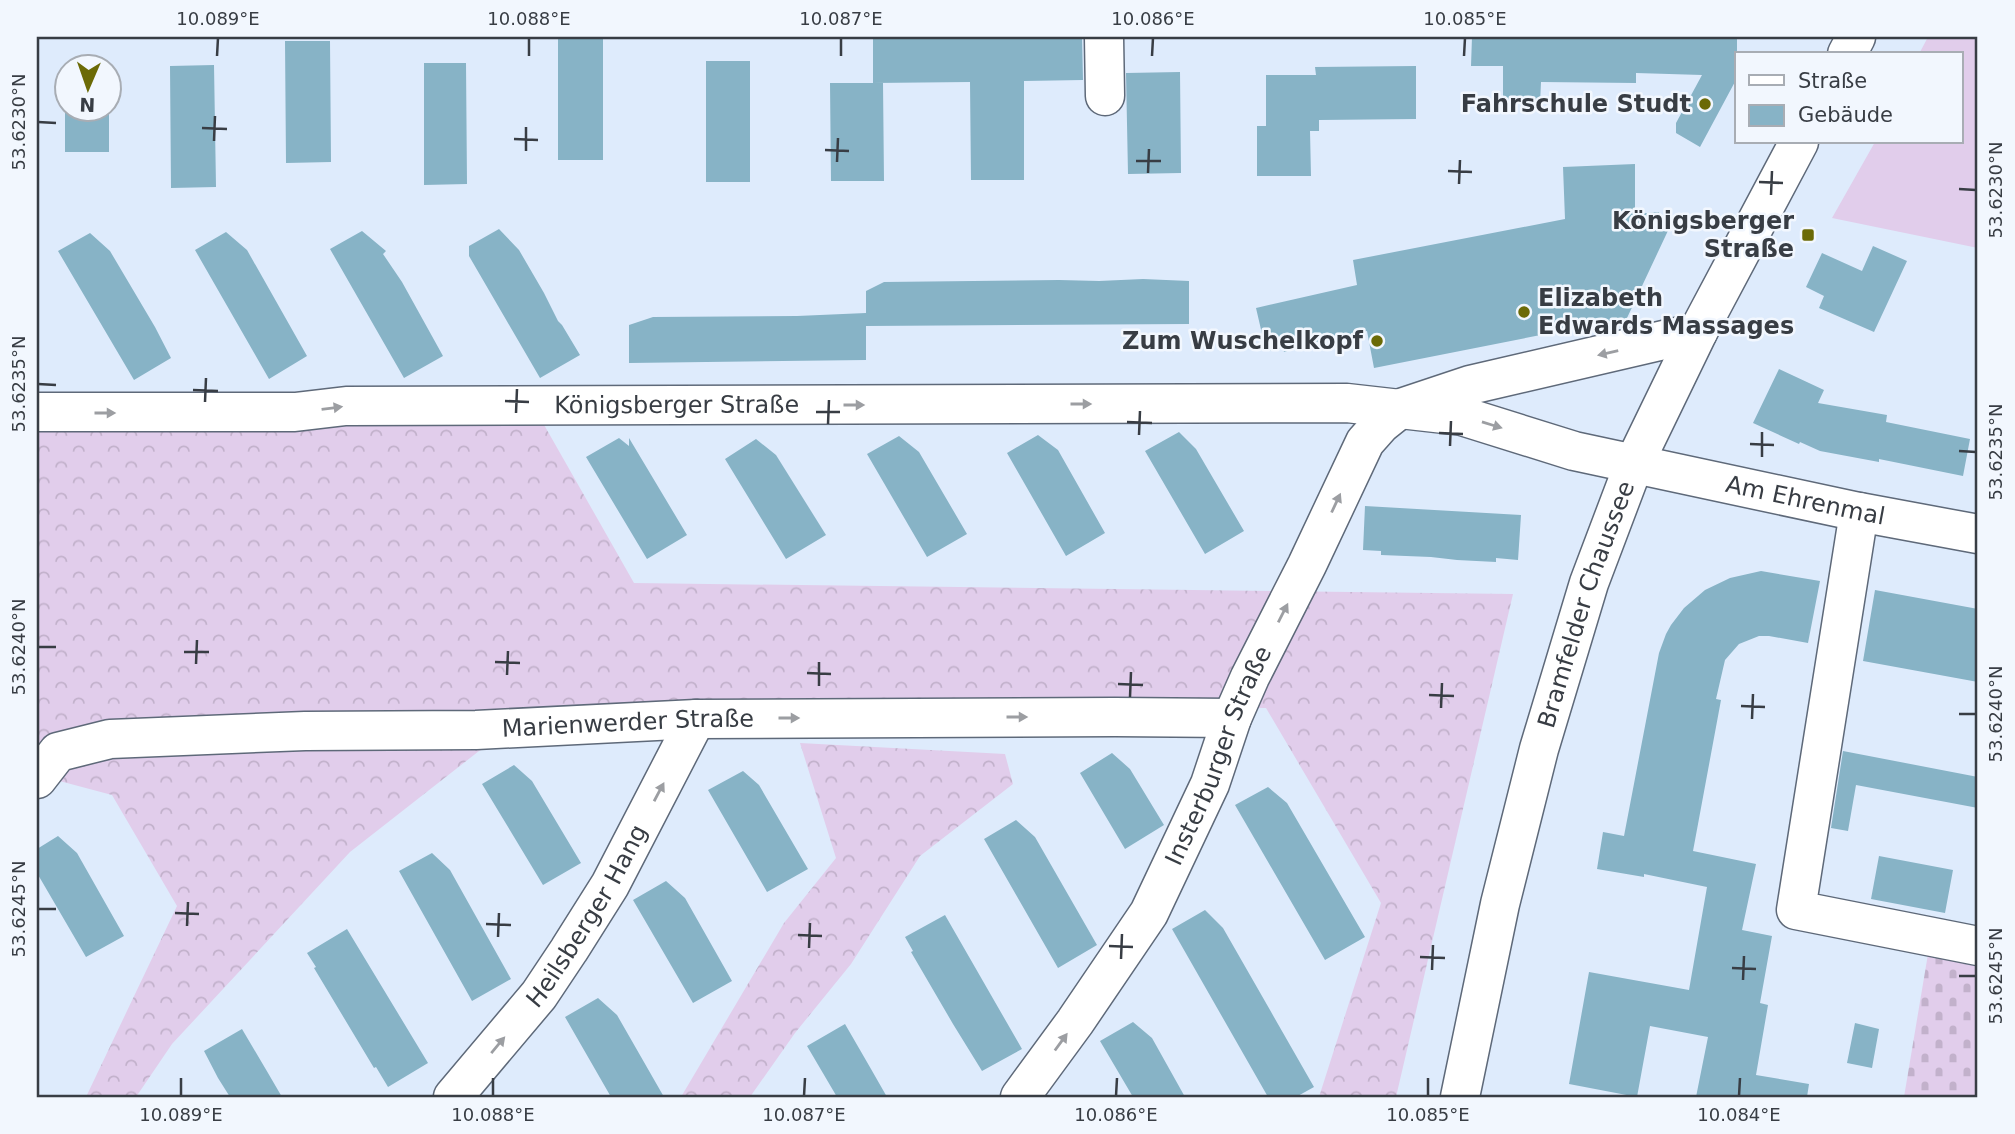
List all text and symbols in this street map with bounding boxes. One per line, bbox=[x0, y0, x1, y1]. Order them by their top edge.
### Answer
text: 10.089°E bbox=[176, 8, 260, 29]
text: 10.088°E bbox=[487, 8, 571, 29]
text: 10.087°E bbox=[799, 8, 883, 29]
text: 10.086°E bbox=[1111, 8, 1195, 29]
text: 10.085°E bbox=[1423, 8, 1507, 29]
north arrow bbox=[52, 52, 122, 122]
legend bbox=[1735, 52, 1962, 144]
text: Straße bbox=[1798, 69, 1867, 93]
text: 53.6230°N bbox=[8, 74, 29, 170]
place label: Fahrschule Studt bbox=[1461, 90, 1691, 118]
text: N bbox=[79, 94, 96, 116]
marker: Fahrschule Studt bbox=[1697, 96, 1713, 112]
text: Gebäude bbox=[1798, 103, 1893, 127]
text: 53.6230°N bbox=[1985, 142, 2006, 238]
place label: Königsberger Straße bbox=[1612, 207, 1794, 263]
marker: Königsberger Straße bbox=[1800, 227, 1816, 243]
place label: Elizabeth Edwards Massages bbox=[1538, 284, 1794, 340]
marker: Elizabeth Edwards Massages bbox=[1516, 304, 1532, 320]
place label: Zum Wuschelkopf bbox=[1122, 327, 1364, 355]
marker: Zum Wuschelkopf bbox=[1369, 333, 1385, 349]
text: 53.6235°N bbox=[8, 336, 29, 432]
one-way arrow bbox=[1597, 348, 1619, 359]
street label: Königsberger Straße bbox=[554, 391, 799, 419]
one-way arrow bbox=[1070, 398, 1092, 410]
one-way arrow bbox=[843, 399, 865, 411]
one-way arrow bbox=[321, 402, 343, 413]
text: 53.6235°N bbox=[1985, 404, 2006, 500]
one-way arrow bbox=[94, 407, 116, 419]
one-way arrow bbox=[1482, 420, 1503, 430]
street label: Am Ehrenmal bbox=[1723, 470, 1887, 531]
street label: Bramfelder Chaussee bbox=[1532, 477, 1640, 731]
one-way arrow bbox=[1330, 493, 1342, 513]
text: 53.6240°N bbox=[8, 599, 29, 695]
one-way arrow bbox=[1277, 602, 1289, 622]
street label: Insterburger Straße bbox=[1160, 641, 1277, 870]
text: 53.6240°N bbox=[1985, 666, 2006, 762]
street label: Marienwerder Straße bbox=[501, 705, 754, 743]
one-way arrow bbox=[1006, 711, 1028, 723]
one-way arrow bbox=[778, 712, 800, 724]
one-way arrow bbox=[653, 782, 665, 802]
street label: Heilsberger Hang bbox=[521, 820, 653, 1013]
text: 53.6245°N bbox=[8, 861, 29, 957]
text: 53.6245°N bbox=[1985, 928, 2006, 1024]
one-way arrow bbox=[1054, 1033, 1068, 1051]
one-way arrow bbox=[490, 1037, 505, 1055]
text: 10.089°E bbox=[139, 1104, 223, 1125]
text: 10.088°E bbox=[451, 1104, 535, 1125]
text: 10.087°E bbox=[762, 1104, 846, 1125]
text: 10.086°E bbox=[1074, 1104, 1158, 1125]
text: 10.085°E bbox=[1386, 1104, 1470, 1125]
text: 10.084°E bbox=[1697, 1104, 1781, 1125]

